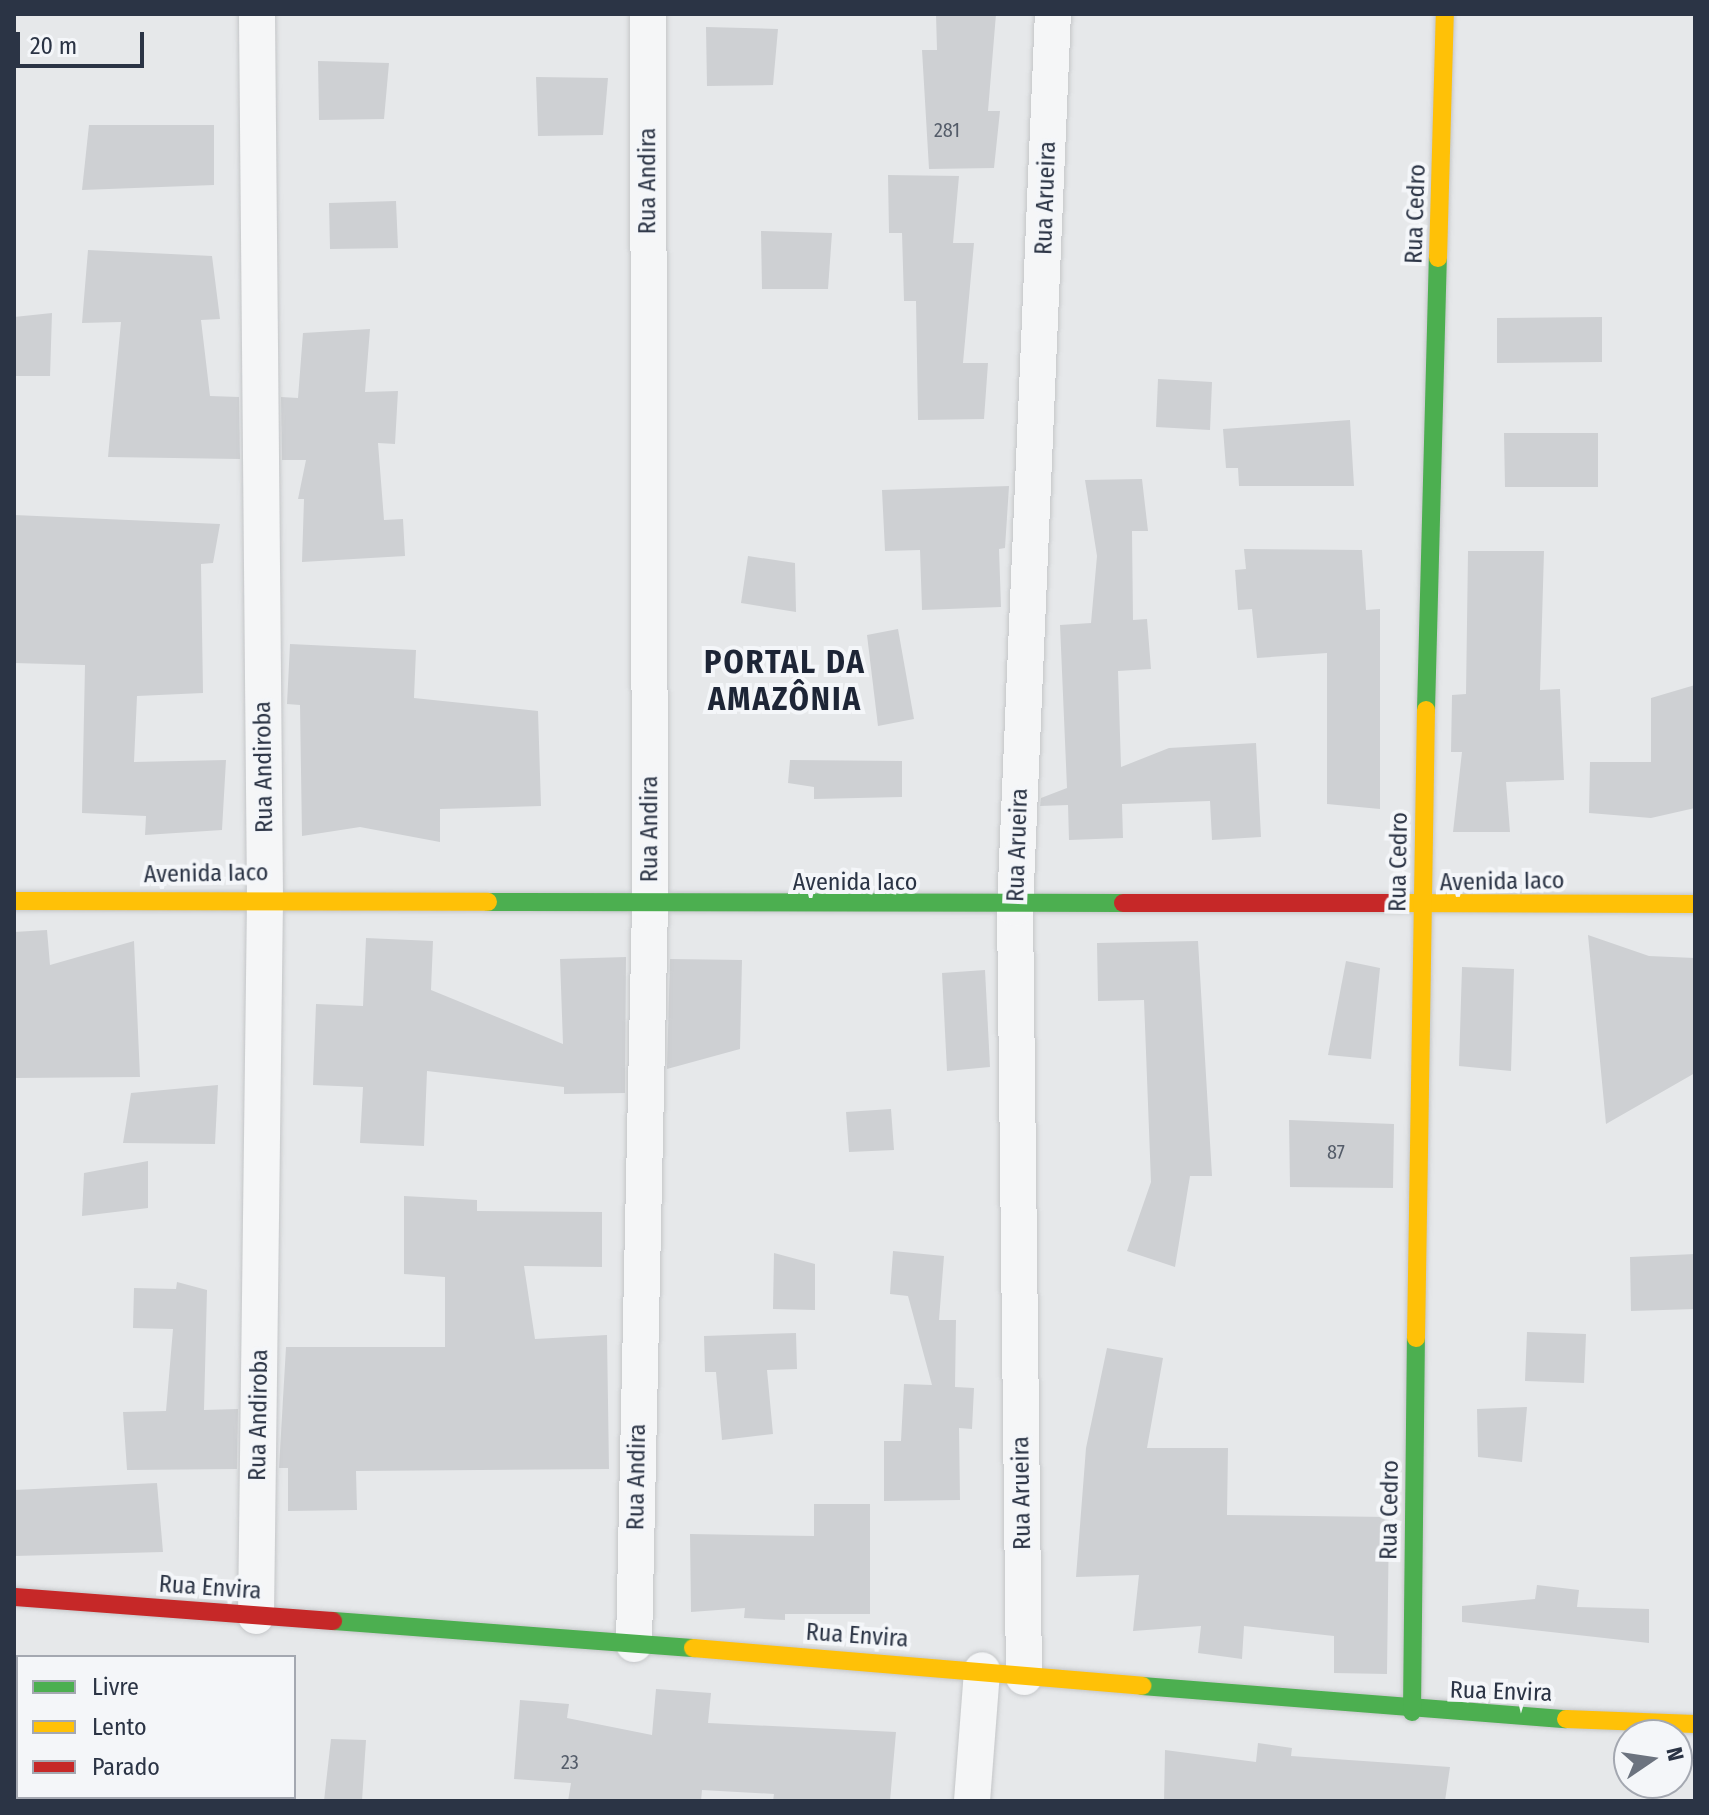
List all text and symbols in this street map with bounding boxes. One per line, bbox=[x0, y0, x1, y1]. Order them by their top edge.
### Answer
scale bar bbox=[20, 16, 148, 66]
text: 20 m bbox=[30, 32, 77, 60]
house number: 281 bbox=[934, 118, 960, 142]
street label: Rua Andira bbox=[634, 128, 662, 234]
street label: Rua Arueira bbox=[1030, 141, 1062, 255]
street label: Rua Cedro bbox=[1400, 164, 1432, 264]
district label: PORTAL DA AMAZÔNIA bbox=[704, 644, 866, 719]
street label: Rua Andiroba bbox=[248, 701, 280, 833]
street label: Rua Andira bbox=[636, 776, 664, 882]
street label: Rua Arueira bbox=[1002, 788, 1034, 902]
street label: Rua Cedro bbox=[1384, 812, 1414, 912]
street label: Avenida Iaco bbox=[144, 859, 268, 889]
street label: Avenida Iaco bbox=[1440, 867, 1564, 897]
street label: Avenida Iaco bbox=[793, 869, 917, 897]
house number: 87 bbox=[1327, 1140, 1345, 1164]
street label: Rua Andiroba bbox=[243, 1349, 275, 1481]
street label: Rua Andira bbox=[622, 1423, 652, 1531]
street label: Rua Arueira bbox=[1007, 1436, 1037, 1550]
street label: Rua Cedro bbox=[1375, 1460, 1405, 1560]
street label: Rua Envira bbox=[158, 1570, 262, 1606]
street label: Rua Envira bbox=[805, 1618, 909, 1654]
legend bbox=[16, 1655, 296, 1799]
text: Livre bbox=[92, 1673, 139, 1701]
street label: Rua Envira bbox=[1449, 1676, 1553, 1708]
text: Lento bbox=[92, 1713, 147, 1741]
north arrow bbox=[1613, 1719, 1693, 1799]
text: N bbox=[1660, 1744, 1690, 1763]
house number: 23 bbox=[561, 1750, 579, 1774]
text: Parado bbox=[92, 1753, 160, 1781]

